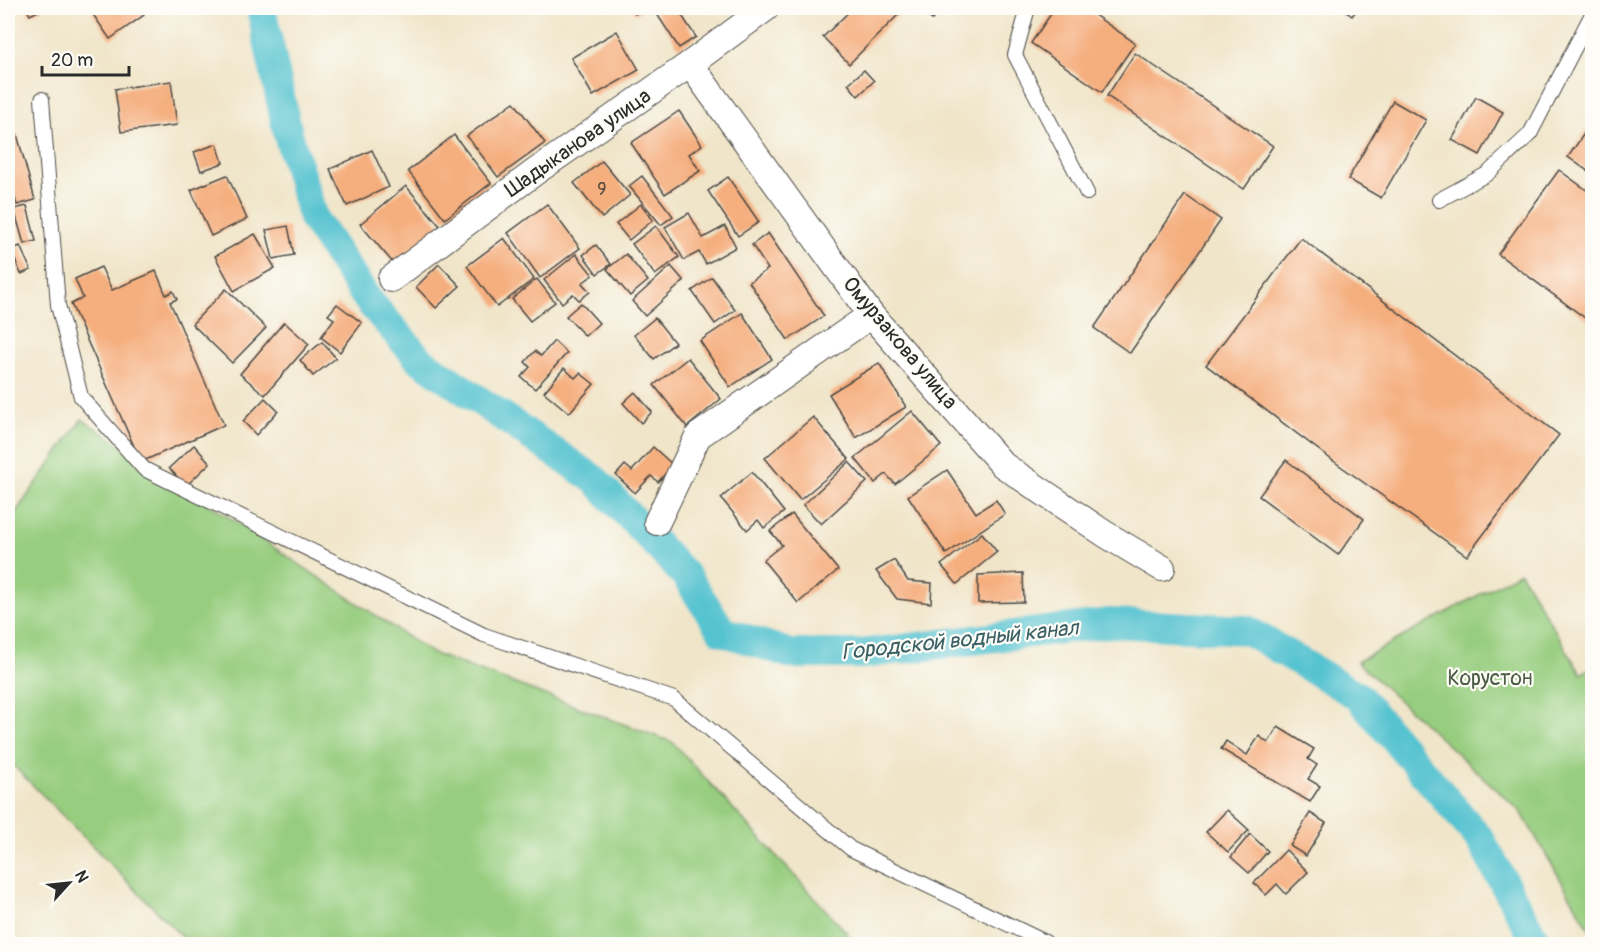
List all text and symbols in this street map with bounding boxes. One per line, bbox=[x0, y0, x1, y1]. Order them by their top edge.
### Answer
scale bar bbox=[42, 39, 129, 77]
text: 20 m bbox=[51, 49, 93, 72]
street label: Шадыканова улица bbox=[500, 83, 656, 203]
house number: 9 bbox=[597, 178, 607, 201]
street label: Омурзакова улица bbox=[837, 271, 963, 415]
water label: Городской водный канал bbox=[840, 613, 1082, 666]
park label: Корустон bbox=[1448, 665, 1532, 692]
north arrow bbox=[39, 853, 99, 913]
text: N bbox=[70, 867, 93, 886]

